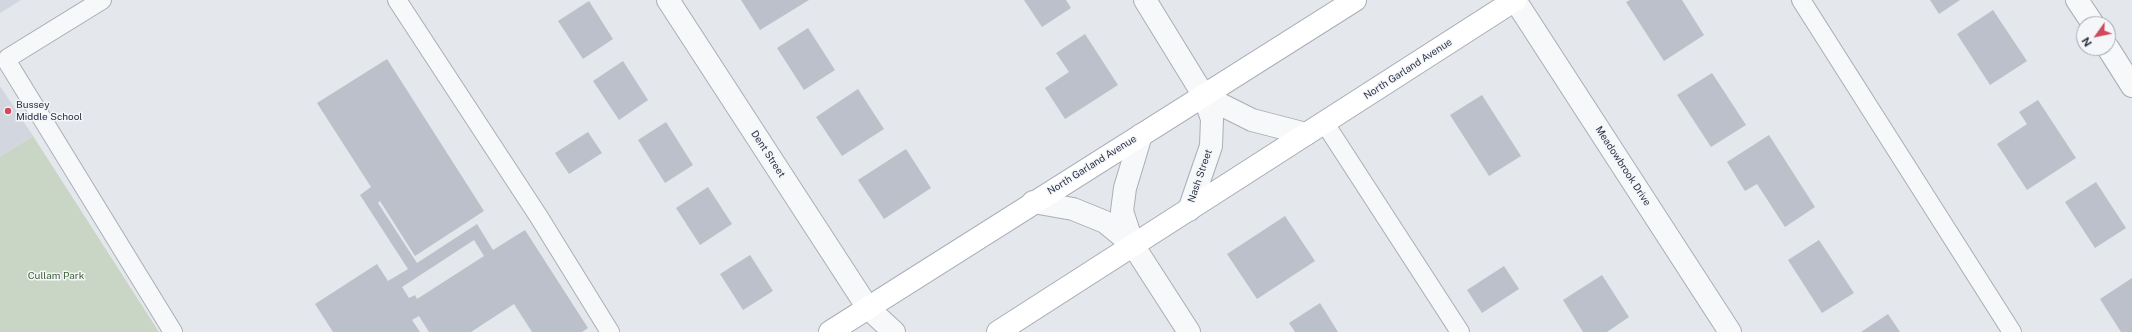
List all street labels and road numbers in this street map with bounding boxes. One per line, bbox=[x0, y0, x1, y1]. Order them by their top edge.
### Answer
street label: North Garland Avenue bbox=[1362, 36, 1454, 102]
street label: Meadowbrook Drive bbox=[1593, 124, 1653, 208]
street label: Dent Street bbox=[748, 128, 788, 180]
street label: North Garland Avenue bbox=[1045, 133, 1139, 197]
street label: Nash Street bbox=[1185, 148, 1215, 204]

